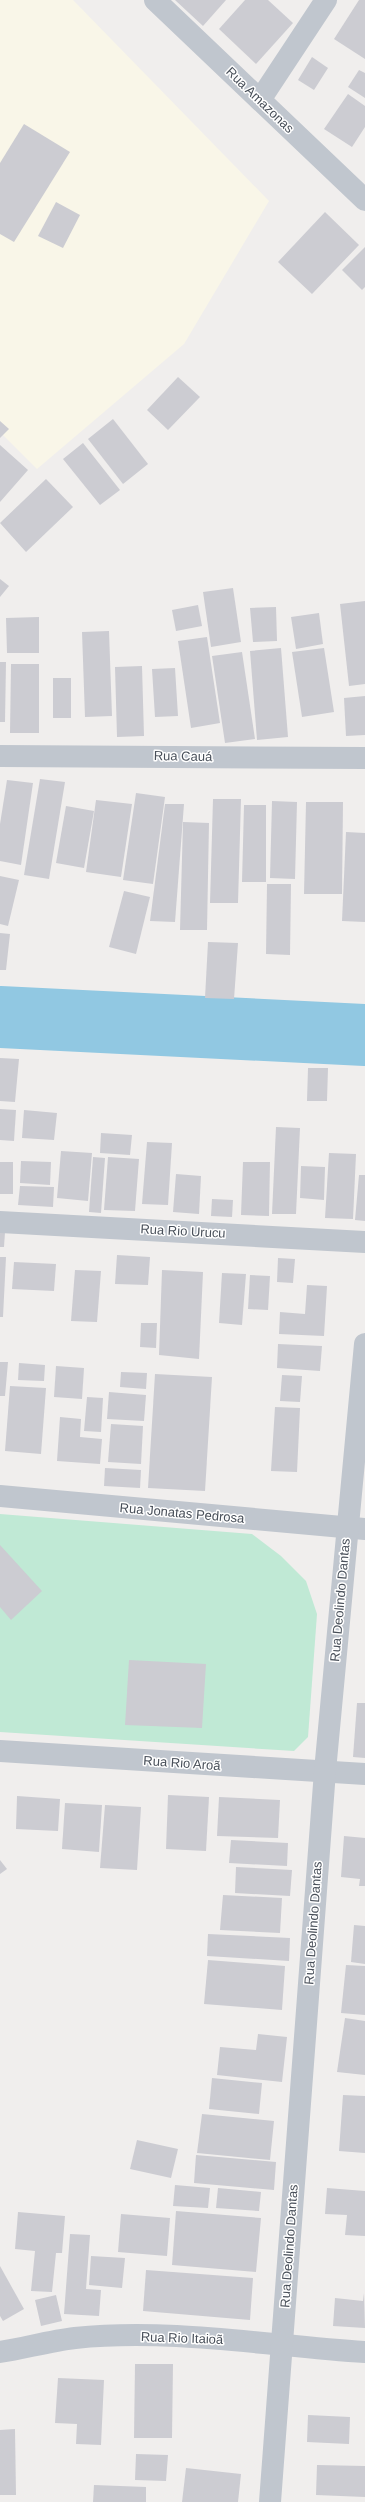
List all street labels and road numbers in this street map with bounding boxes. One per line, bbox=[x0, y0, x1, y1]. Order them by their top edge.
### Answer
street label: Rua Amazonas bbox=[223, 64, 297, 136]
street label: Rua Cauá bbox=[154, 748, 213, 764]
street label: Rua Rio Urucu bbox=[140, 1221, 226, 1241]
street label: Rua Jonatas Pedrosa bbox=[119, 1500, 246, 1526]
street label: Rua Deolindo Dantas bbox=[327, 1537, 353, 1662]
street label: Rua Rio Aroã bbox=[143, 1753, 222, 1773]
street label: Rua Deolindo Dantas bbox=[301, 1860, 325, 1985]
street label: Rua Deolindo Dantas bbox=[277, 2183, 301, 2308]
street label: Rua Rio Itaioã bbox=[141, 2329, 224, 2347]

